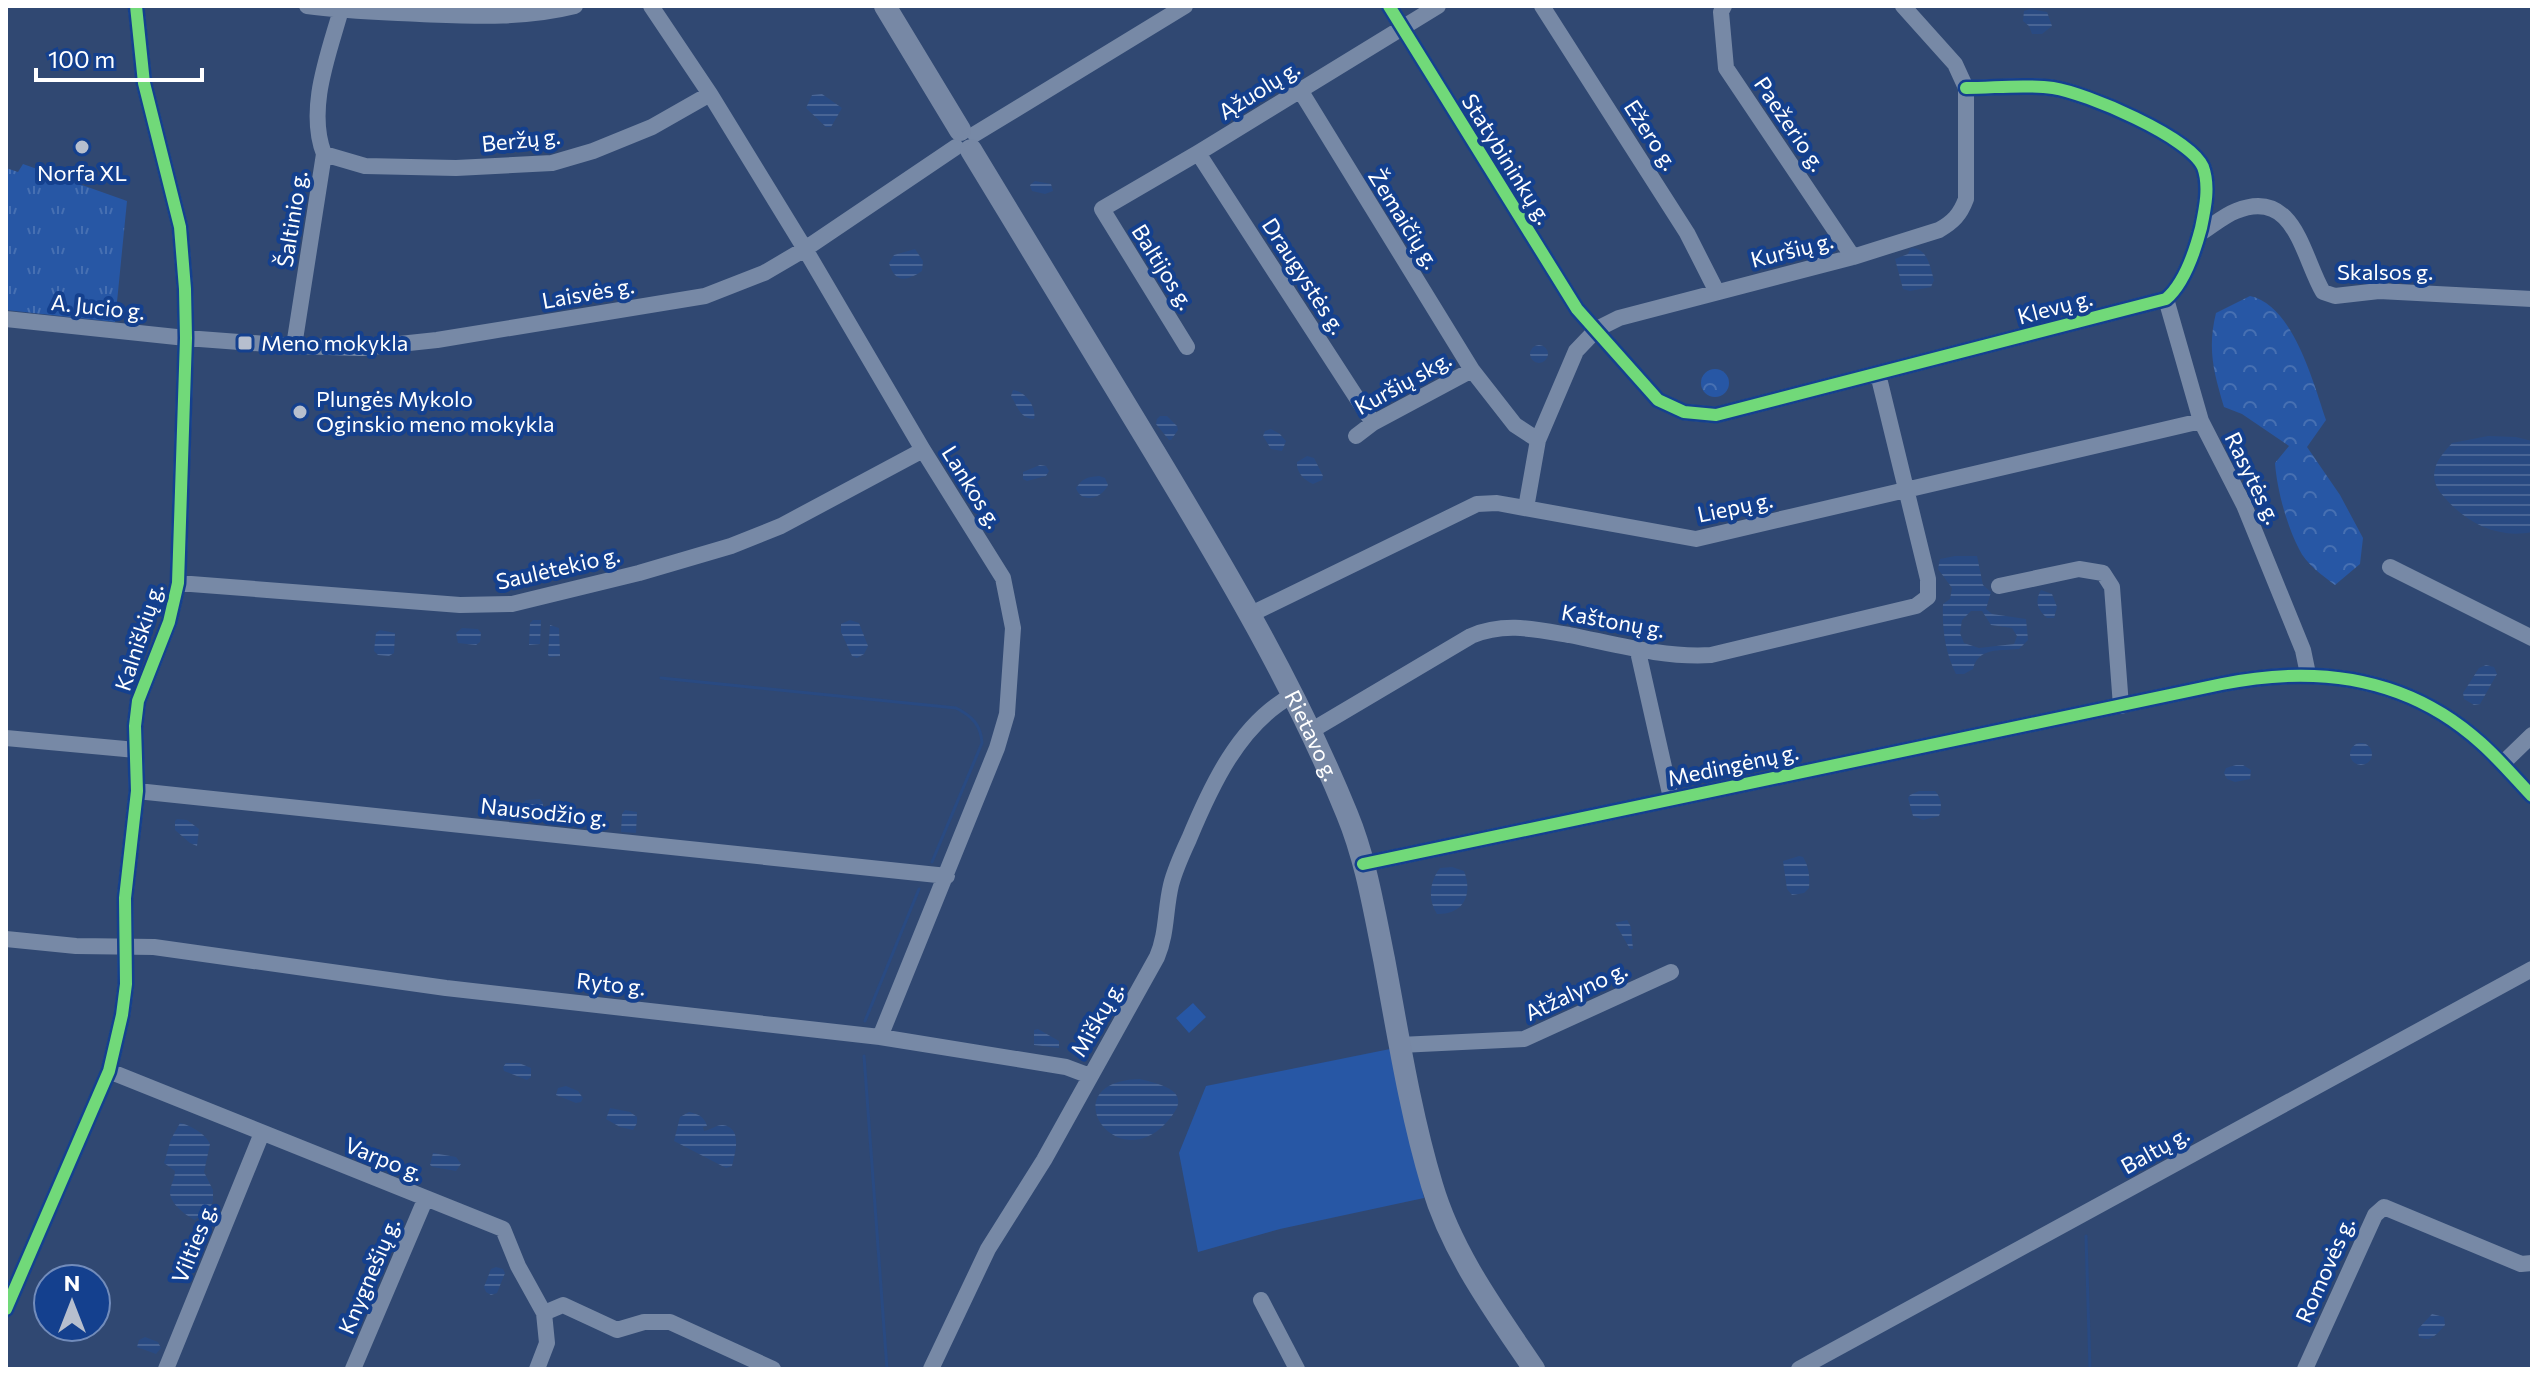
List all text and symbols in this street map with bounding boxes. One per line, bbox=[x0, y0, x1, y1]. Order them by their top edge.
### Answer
scale bar bbox=[36, 32, 202, 82]
text: 100 m bbox=[48, 44, 115, 73]
street label: Ąžuolų g. bbox=[1213, 54, 1304, 125]
street label: Paežerio g. bbox=[1749, 71, 1832, 176]
street label: Statybininkų g. bbox=[1457, 89, 1558, 229]
street label: Ežero g. bbox=[1619, 94, 1684, 175]
street label: Beržų g. bbox=[480, 122, 562, 157]
marker: Norfa XL bbox=[73, 138, 91, 156]
place label: Norfa XL bbox=[37, 159, 127, 186]
street label: Žemaičių g. bbox=[1363, 164, 1446, 274]
street label: Šaltinio g. bbox=[271, 169, 312, 269]
street label: Draugystės g. bbox=[1257, 212, 1352, 339]
street label: Baltijos g. bbox=[1127, 219, 1200, 315]
street label: Kuršių g. bbox=[1748, 226, 1836, 273]
street label: Skalsos g. bbox=[2337, 258, 2433, 285]
street label: Laisvės g. bbox=[540, 271, 636, 314]
street label: Klevų g. bbox=[2014, 284, 2095, 329]
street label: A. Jucio g. bbox=[50, 288, 146, 325]
place label: Meno mokykla bbox=[261, 329, 408, 356]
marker: Meno mokykla bbox=[236, 334, 254, 352]
street label: Kuršių skg. bbox=[1350, 345, 1456, 420]
place label: Plungės Mykolo Oginskio meno mokykla bbox=[316, 385, 555, 437]
marker: Plungės Mykolo Oginskio meno mokykla bbox=[291, 403, 309, 421]
street label: Rasytės g. bbox=[2220, 427, 2287, 528]
street label: Lankos g. bbox=[936, 440, 1008, 533]
street label: Liepų g. bbox=[1695, 485, 1775, 528]
street label: Saulėtekio g. bbox=[493, 540, 622, 595]
street label: Kalniškių g. bbox=[108, 580, 169, 694]
street label: Kaštonų g. bbox=[1559, 598, 1667, 643]
street label: Rietavo g. bbox=[1279, 685, 1345, 785]
street label: Medingėnų g. bbox=[1665, 737, 1801, 792]
street label: Nausodžio g. bbox=[479, 791, 609, 832]
street label: Atžalyno g. bbox=[1520, 955, 1631, 1026]
street label: Ryto g. bbox=[575, 966, 647, 1001]
street label: Miškų g. bbox=[1064, 976, 1129, 1061]
street label: Baltų g. bbox=[2116, 1120, 2194, 1179]
street label: Varpo g. bbox=[341, 1131, 427, 1186]
street label: Vilties g. bbox=[165, 1199, 222, 1287]
street label: Romovės g. bbox=[2289, 1213, 2360, 1327]
street label: Knygnešių g. bbox=[332, 1214, 405, 1338]
north arrow bbox=[32, 1263, 112, 1343]
text: N bbox=[64, 1269, 80, 1296]

